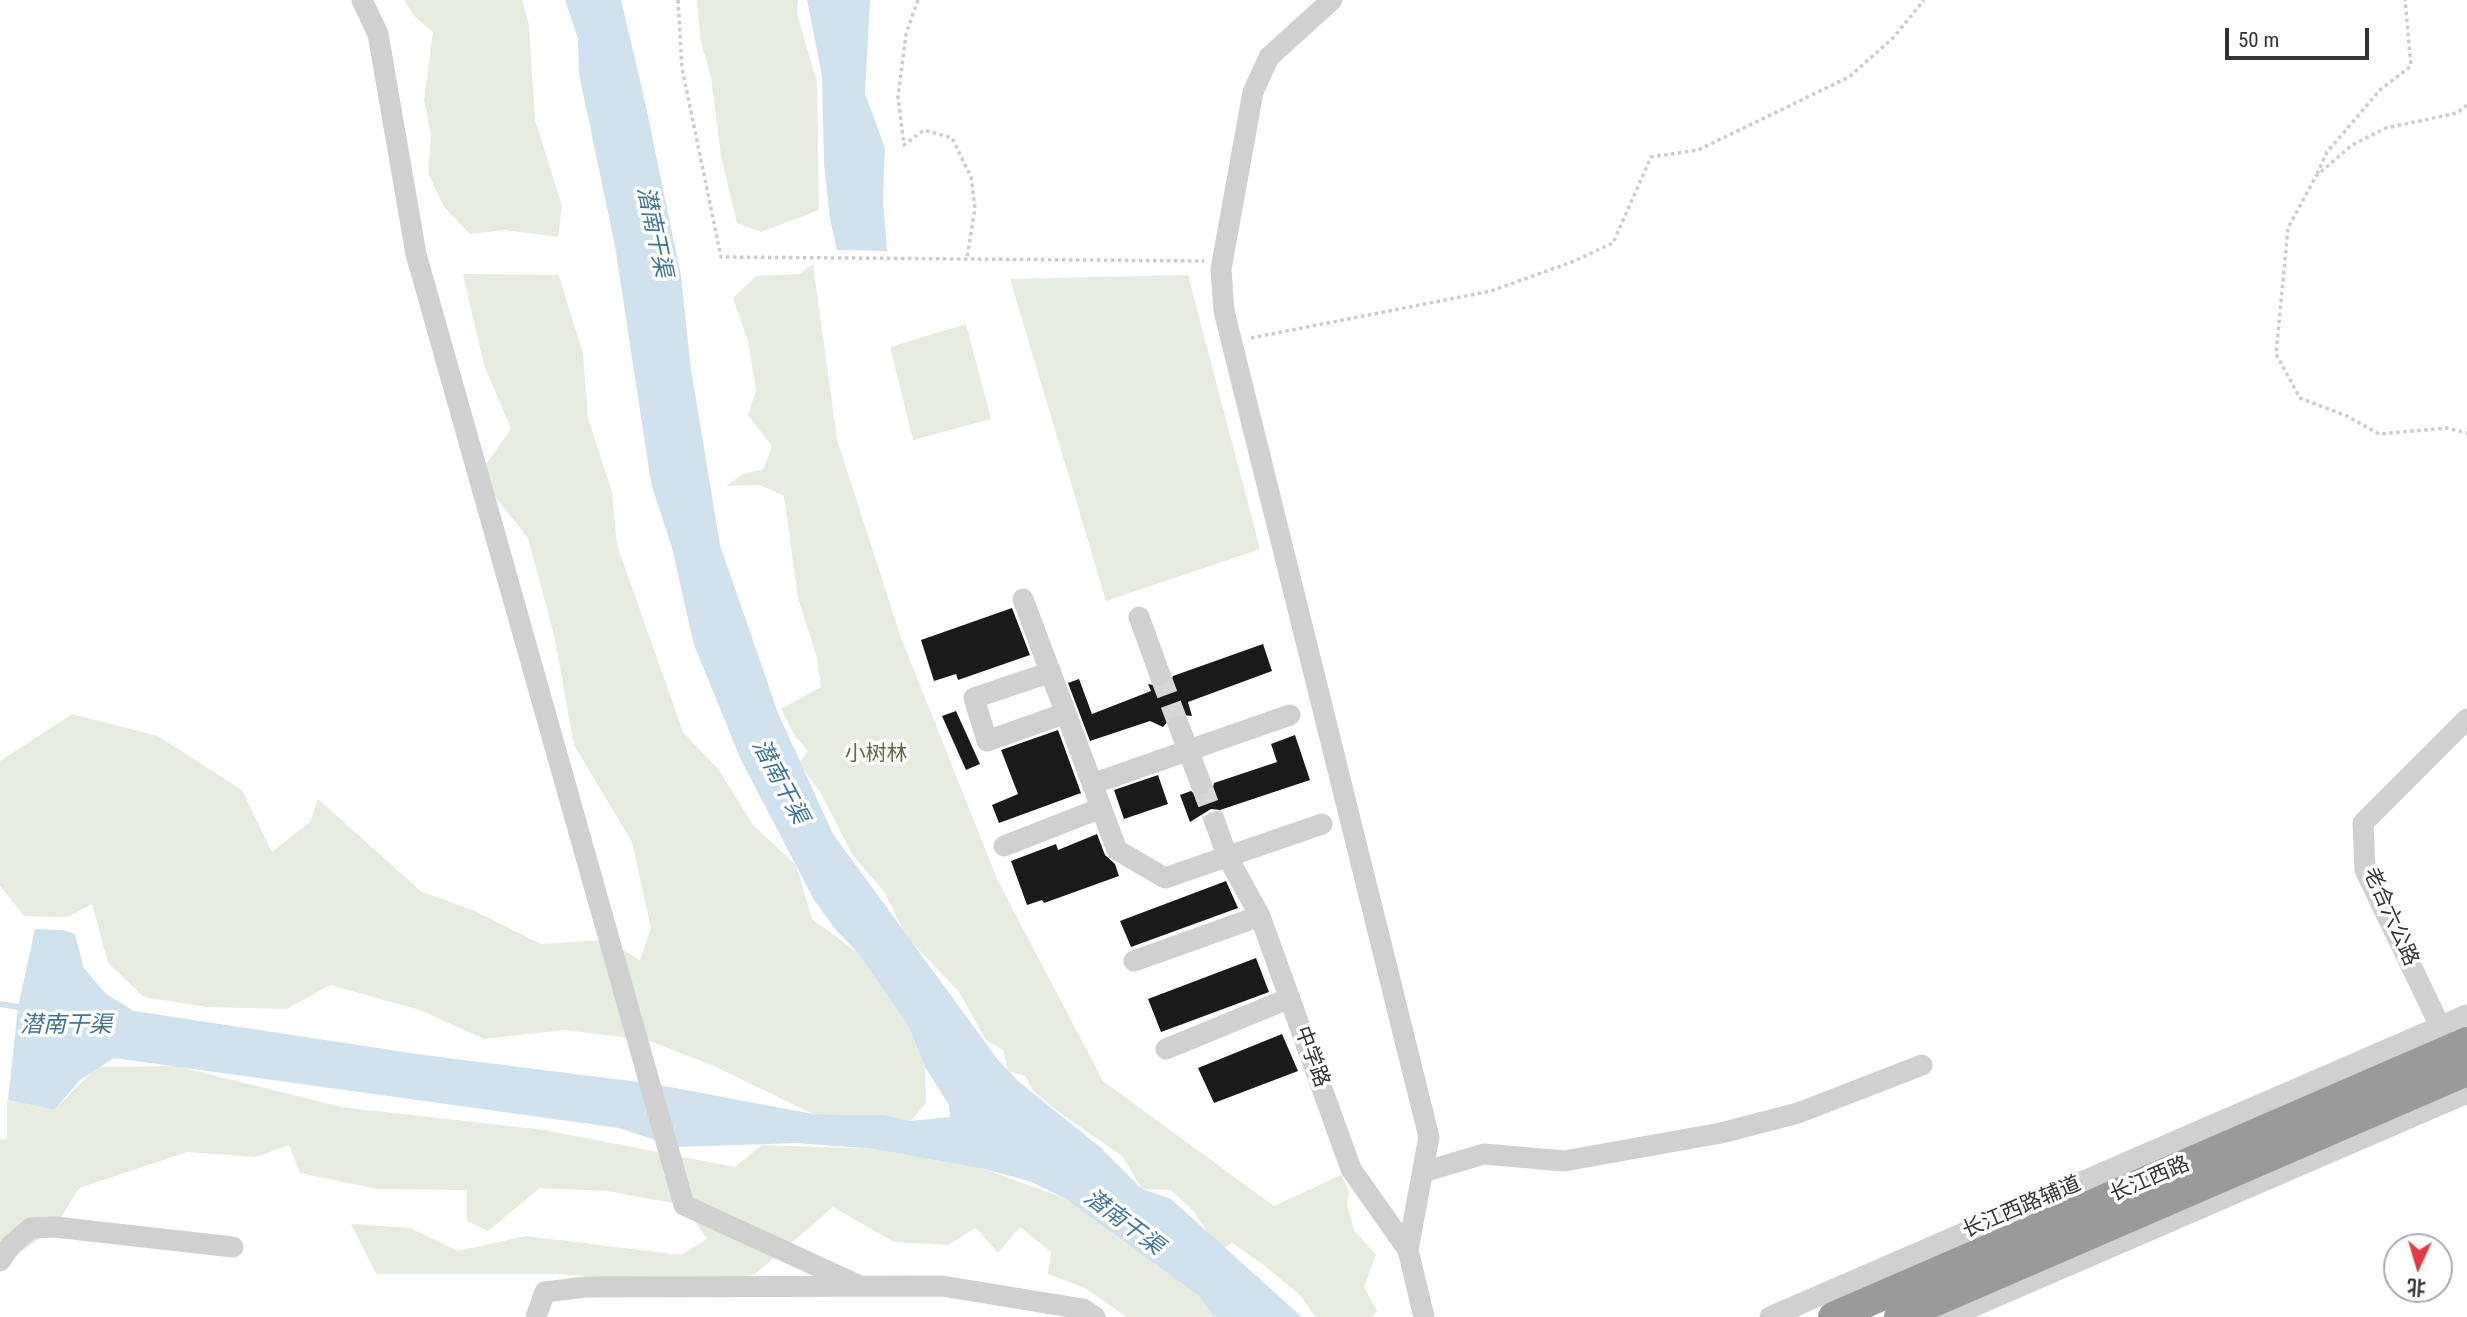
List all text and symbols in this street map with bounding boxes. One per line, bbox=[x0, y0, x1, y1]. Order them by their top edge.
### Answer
scale bar bbox=[2229, 14, 2372, 58]
text: 50 m bbox=[2238, 28, 2279, 52]
water label: 潜南干渠 bbox=[630, 184, 676, 280]
water label: 潜南干渠 bbox=[745, 735, 813, 829]
park label: 小树林 bbox=[845, 742, 907, 768]
street label: 老合六公路 bbox=[2357, 864, 2423, 970]
water label: 潜南干渠 bbox=[20, 1012, 112, 1040]
street label: 中学路 bbox=[1288, 1023, 1334, 1091]
street label: 长江西路 bbox=[2106, 1152, 2194, 1208]
street label: 长江西路辅道 bbox=[1959, 1172, 2085, 1244]
water label: 潜南干渠 bbox=[1078, 1184, 1168, 1262]
north arrow bbox=[2383, 1233, 2453, 1303]
text: 北 bbox=[2406, 1275, 2427, 1300]

